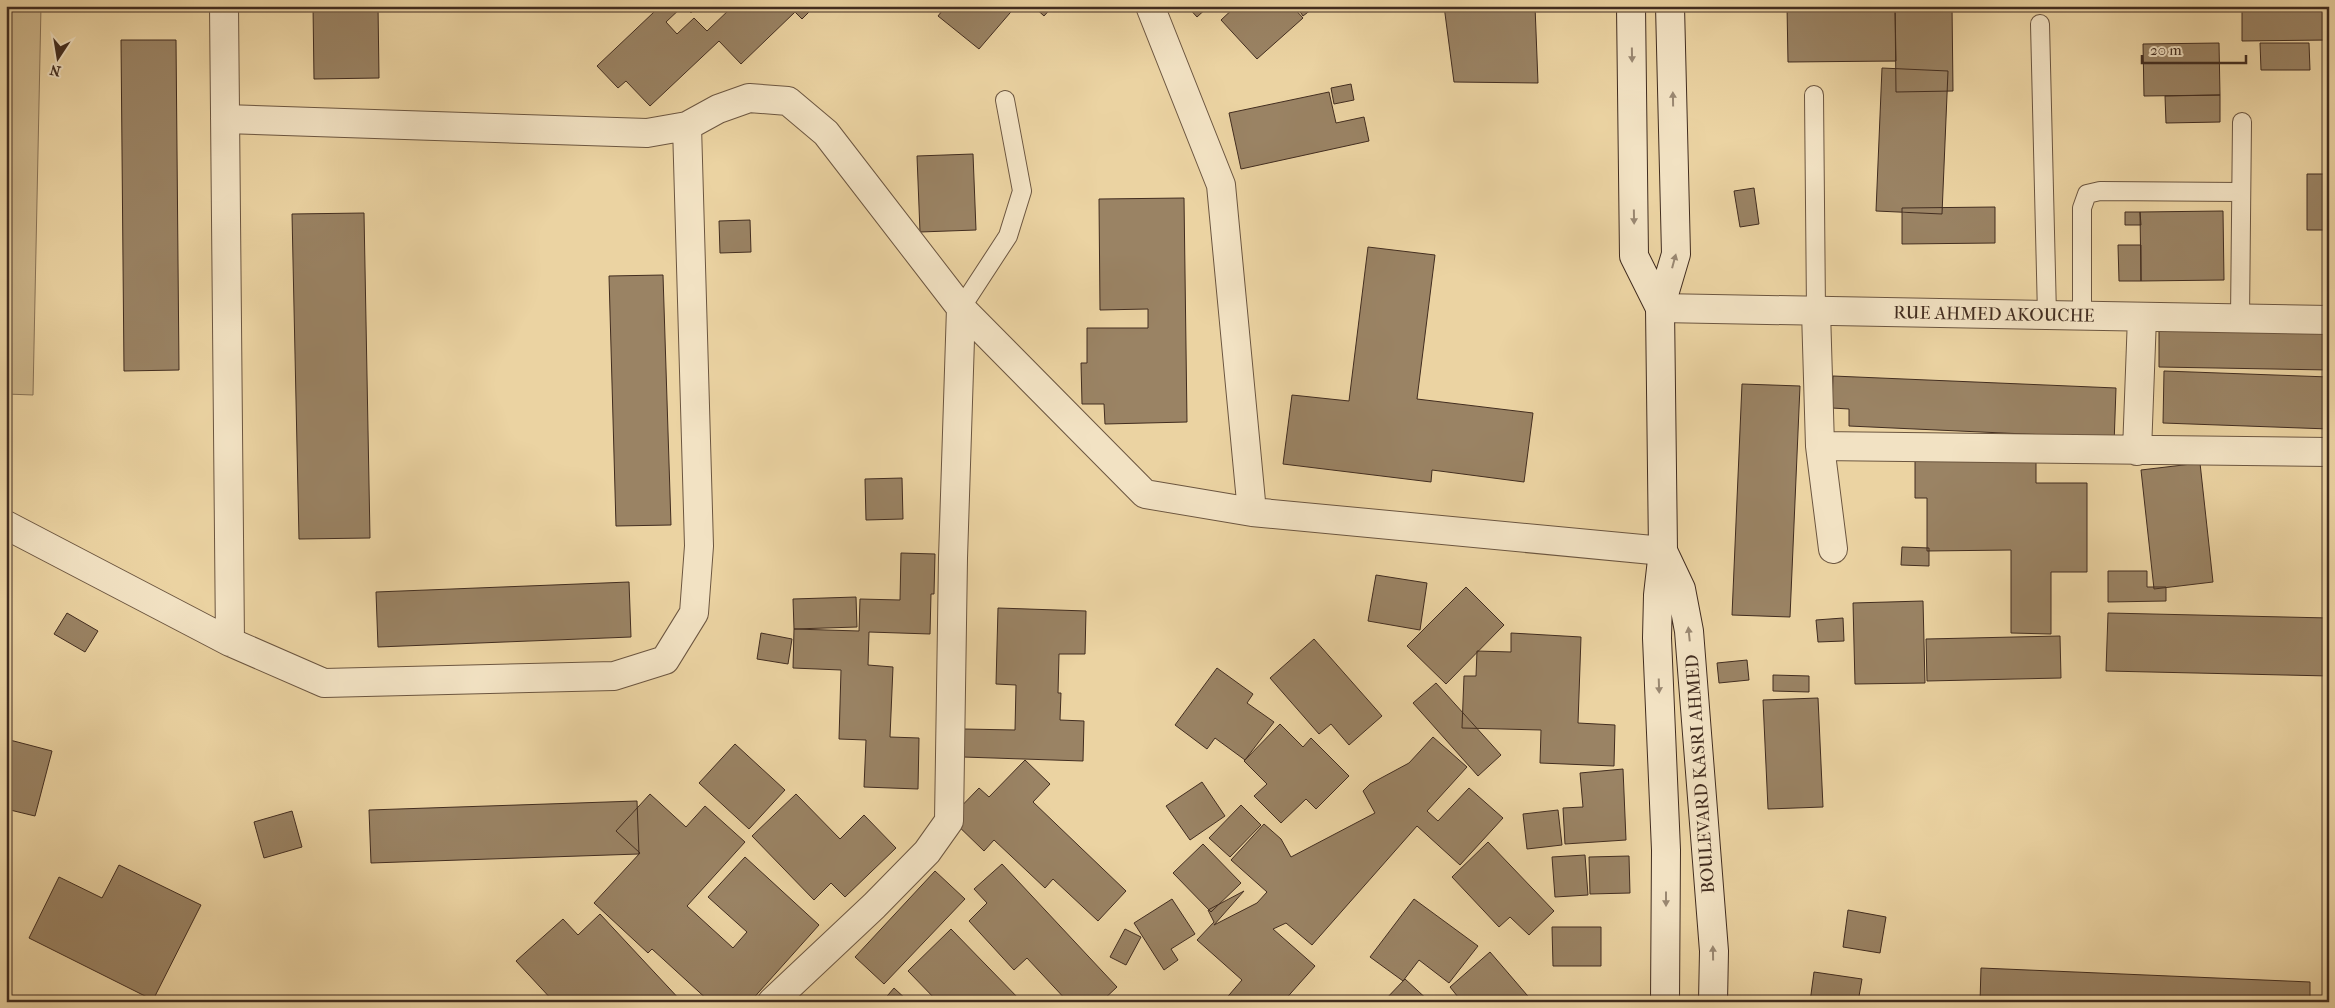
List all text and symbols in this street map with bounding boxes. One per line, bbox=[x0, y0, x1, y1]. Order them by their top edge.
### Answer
north arrow bbox=[32, 32, 82, 82]
scale bar bbox=[2142, 32, 2246, 64]
text: 20 m bbox=[2150, 41, 2182, 59]
one-way arrow bbox=[1628, 47, 1636, 63]
text: N bbox=[48, 61, 62, 80]
one-way arrow bbox=[1668, 91, 1676, 107]
one-way arrow bbox=[1630, 210, 1638, 226]
one-way arrow bbox=[1670, 254, 1678, 269]
street label: RUE AHMED AKOUCHE bbox=[1893, 302, 2095, 327]
one-way arrow bbox=[1685, 626, 1693, 642]
street label: BOULEVARD KASRI AHMED bbox=[1682, 654, 1719, 894]
one-way arrow bbox=[1656, 679, 1664, 695]
one-way arrow bbox=[1662, 891, 1670, 907]
one-way arrow bbox=[1709, 945, 1717, 961]

